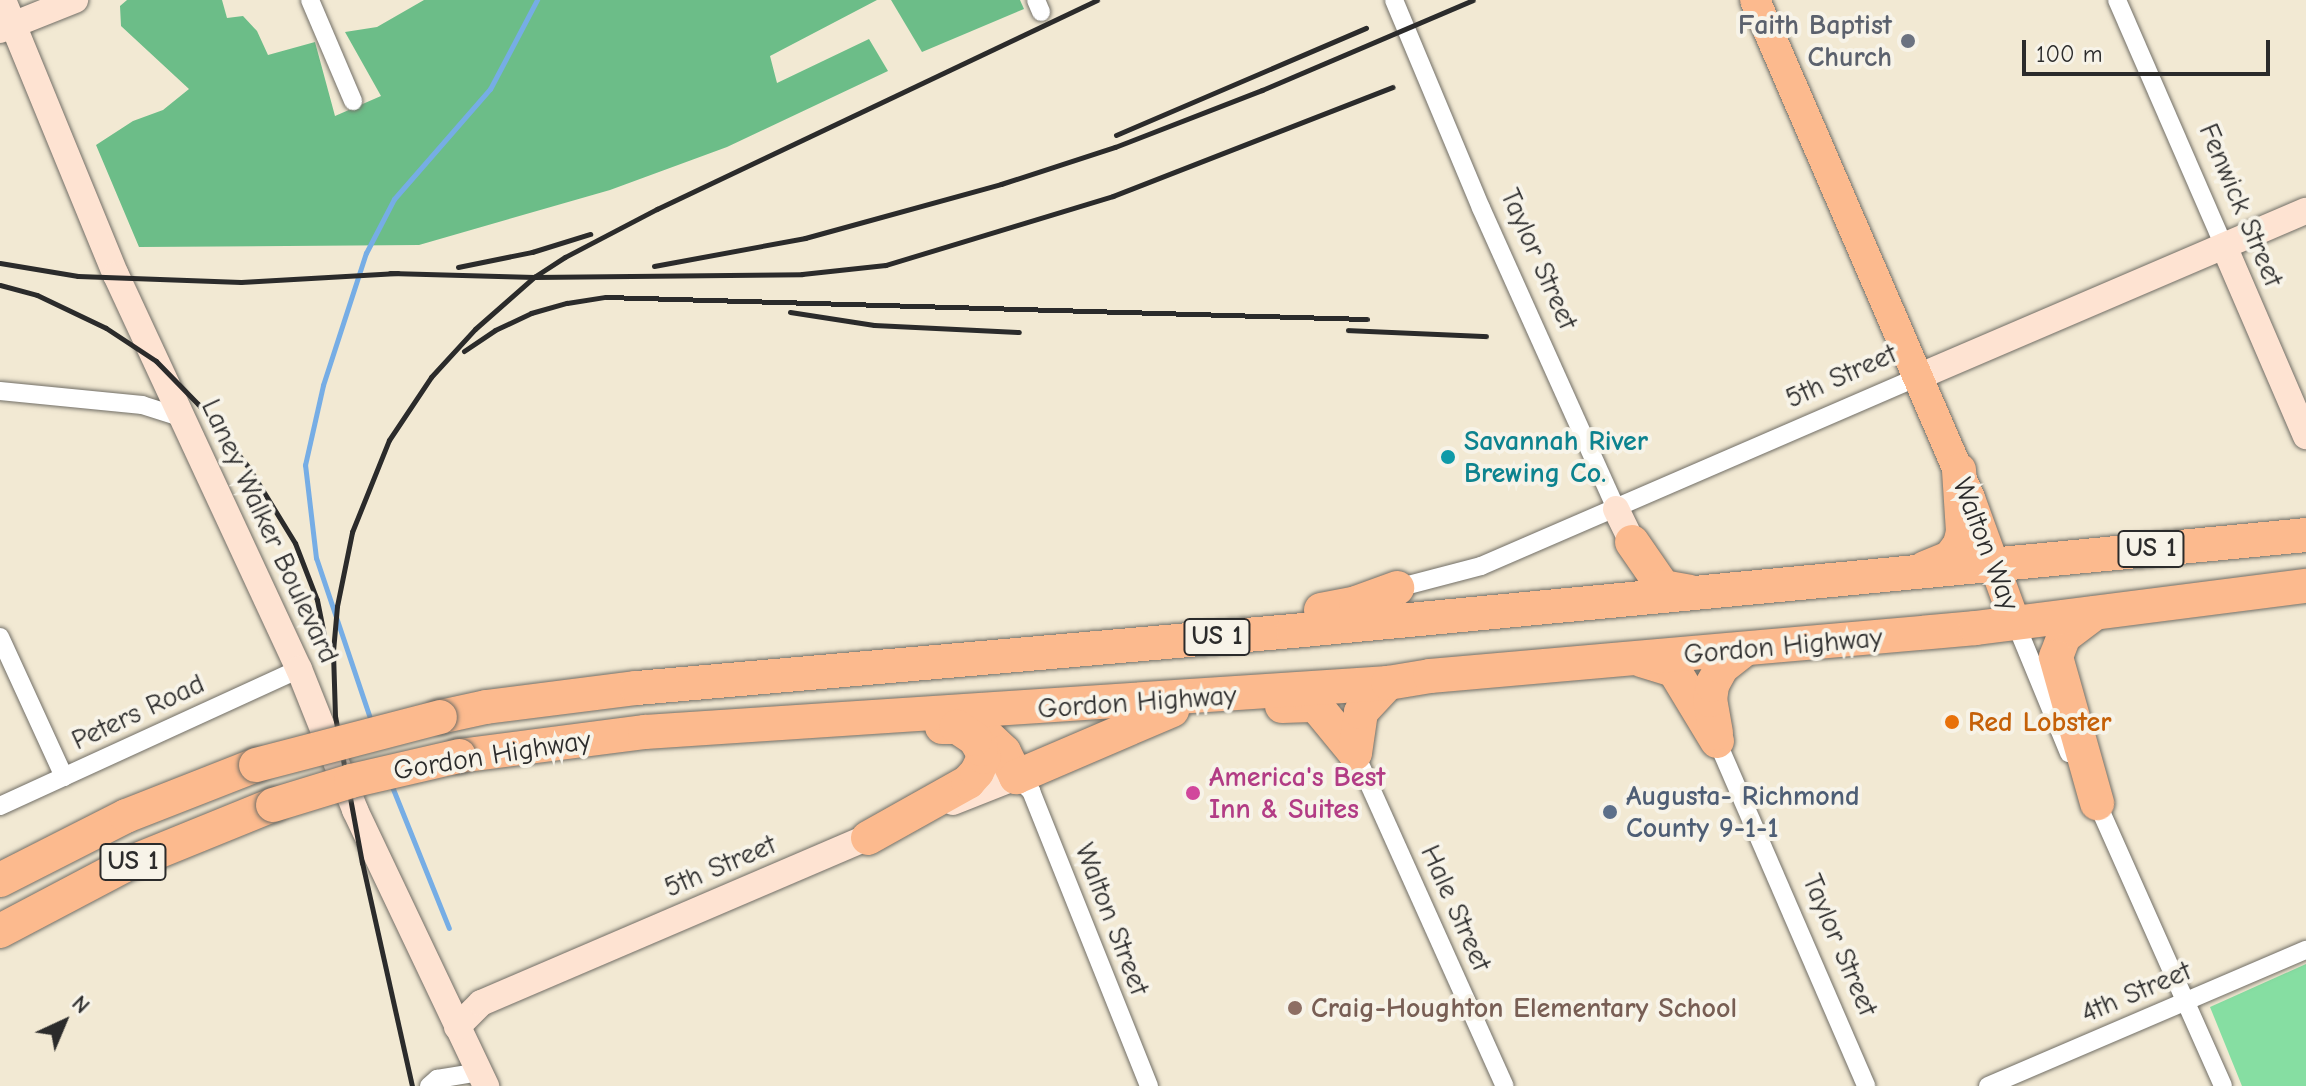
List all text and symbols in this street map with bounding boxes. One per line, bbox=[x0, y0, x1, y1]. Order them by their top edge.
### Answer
place label: Faith Baptist Church bbox=[1738, 8, 1892, 74]
scale bar bbox=[2026, 24, 2274, 74]
marker: Faith Baptist Church bbox=[1899, 32, 1917, 50]
text: 100 m bbox=[2036, 40, 2103, 68]
street label: Fenwick Street bbox=[2192, 118, 2290, 292]
street label: Taylor Street bbox=[1493, 183, 1585, 335]
street label: 5th Street bbox=[1780, 337, 1902, 415]
street label: Laney Walker Boulevard bbox=[194, 394, 346, 668]
place label: Savannah River Brewing Co. bbox=[1464, 424, 1648, 490]
marker: Savannah River Brewing Co. bbox=[1439, 448, 1457, 466]
street label: Walton Way bbox=[1945, 473, 2027, 615]
road number: US 1 bbox=[2117, 527, 2185, 571]
road number: US 1 bbox=[1183, 615, 1251, 659]
street label: Gordon Highway bbox=[1682, 621, 1884, 671]
street label: Peters Road bbox=[66, 667, 210, 757]
street label: Gordon Highway bbox=[1036, 678, 1238, 726]
place label: Red Lobster bbox=[1968, 705, 2112, 739]
marker: Red Lobster bbox=[1943, 713, 1961, 731]
street label: Gordon Highway bbox=[391, 723, 593, 787]
place label: America's Best Inn & Suites bbox=[1209, 760, 1386, 826]
place label: Augusta- Richmond County 9-1-1 bbox=[1626, 779, 1860, 845]
marker: America's Best Inn & Suites bbox=[1184, 784, 1202, 802]
marker: Augusta- Richmond County 9-1-1 bbox=[1601, 803, 1619, 821]
street label: 5th Street bbox=[659, 828, 781, 904]
street label: Walton Street bbox=[1068, 838, 1156, 1000]
road number: US 1 bbox=[99, 840, 167, 884]
street label: Hale Street bbox=[1413, 840, 1499, 976]
street label: Taylor Street bbox=[1795, 869, 1885, 1021]
street label: 4th Street bbox=[2076, 954, 2196, 1030]
north arrow bbox=[24, 982, 104, 1062]
text: N bbox=[66, 990, 95, 1019]
place label: Craig-Houghton Elementary School bbox=[1311, 991, 1737, 1025]
marker: Craig-Houghton Elementary School bbox=[1286, 999, 1304, 1017]

